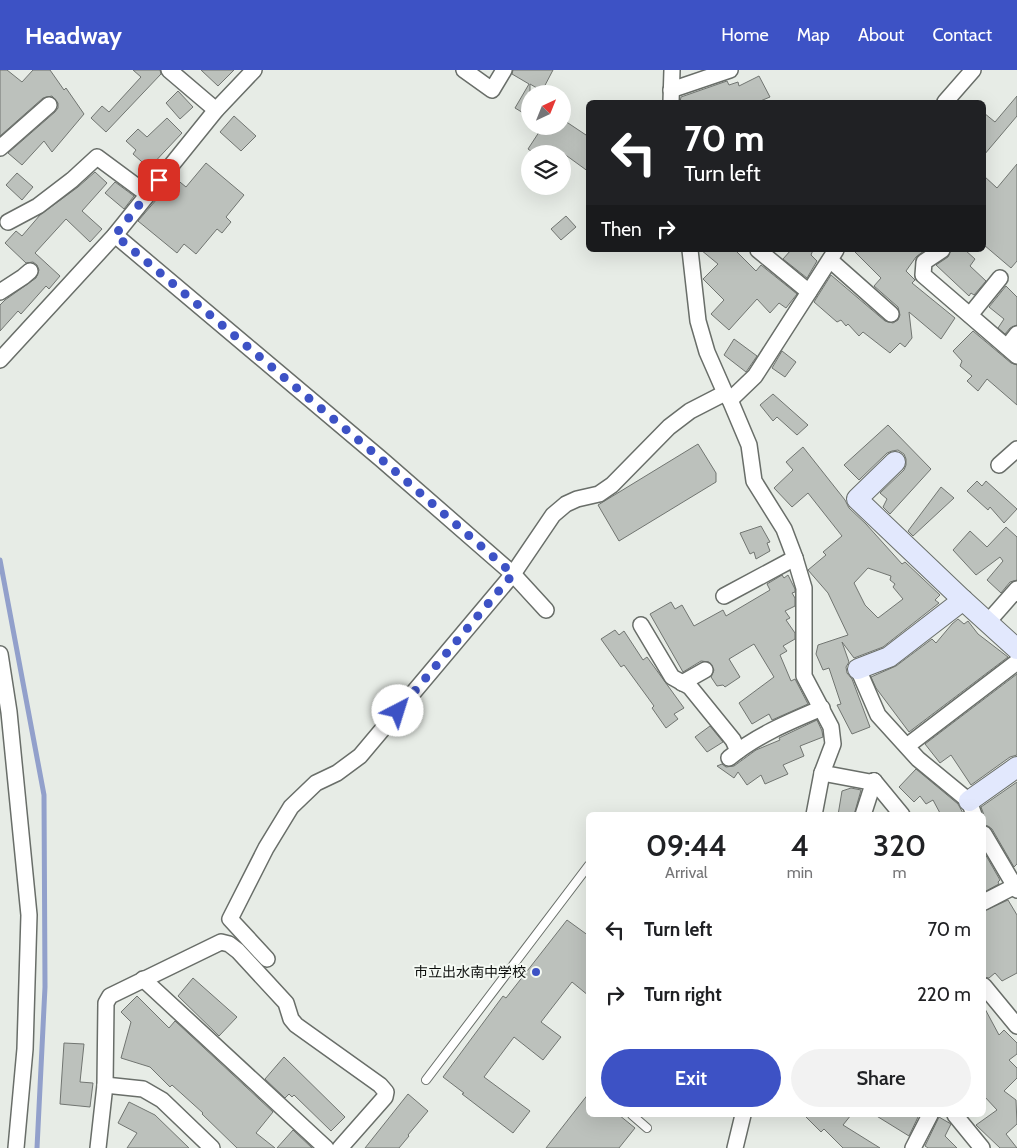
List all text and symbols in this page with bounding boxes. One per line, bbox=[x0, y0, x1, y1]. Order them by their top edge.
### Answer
text: Headway bbox=[25, 21, 122, 50]
text: Home bbox=[721, 24, 769, 46]
text: Map bbox=[797, 24, 830, 46]
text: About bbox=[858, 24, 904, 46]
text: Contact bbox=[932, 24, 992, 46]
north arrow bbox=[521, 85, 571, 135]
map controls bbox=[521, 85, 571, 195]
text: 70 m bbox=[684, 117, 765, 160]
icon: left bbox=[601, 120, 666, 185]
button: layers bbox=[521, 145, 571, 195]
pin bbox=[138, 159, 180, 201]
text: Turn left bbox=[684, 160, 761, 187]
icon: arrive bbox=[145, 166, 173, 194]
icon: right bbox=[652, 215, 680, 243]
text: Then bbox=[601, 218, 642, 241]
position arrow bbox=[371, 684, 423, 736]
text: 09:44 bbox=[646, 827, 727, 864]
text: 4 bbox=[791, 827, 809, 864]
text: 320 bbox=[873, 827, 926, 864]
text: Arrival bbox=[665, 863, 708, 882]
text: min bbox=[787, 863, 813, 882]
text: m bbox=[892, 863, 907, 882]
icon: left bbox=[601, 916, 629, 944]
text: Turn left bbox=[644, 918, 712, 941]
text: 70 m bbox=[927, 918, 971, 941]
place label: 市立出水南中学校 bbox=[414, 963, 526, 981]
marker: 市立出水南中学校 bbox=[530, 966, 542, 978]
icon: right bbox=[601, 981, 629, 1009]
text: Turn right bbox=[644, 983, 722, 1006]
text: 220 m bbox=[917, 983, 971, 1006]
button: Exit bbox=[601, 1049, 781, 1107]
button: Share bbox=[791, 1049, 971, 1107]

